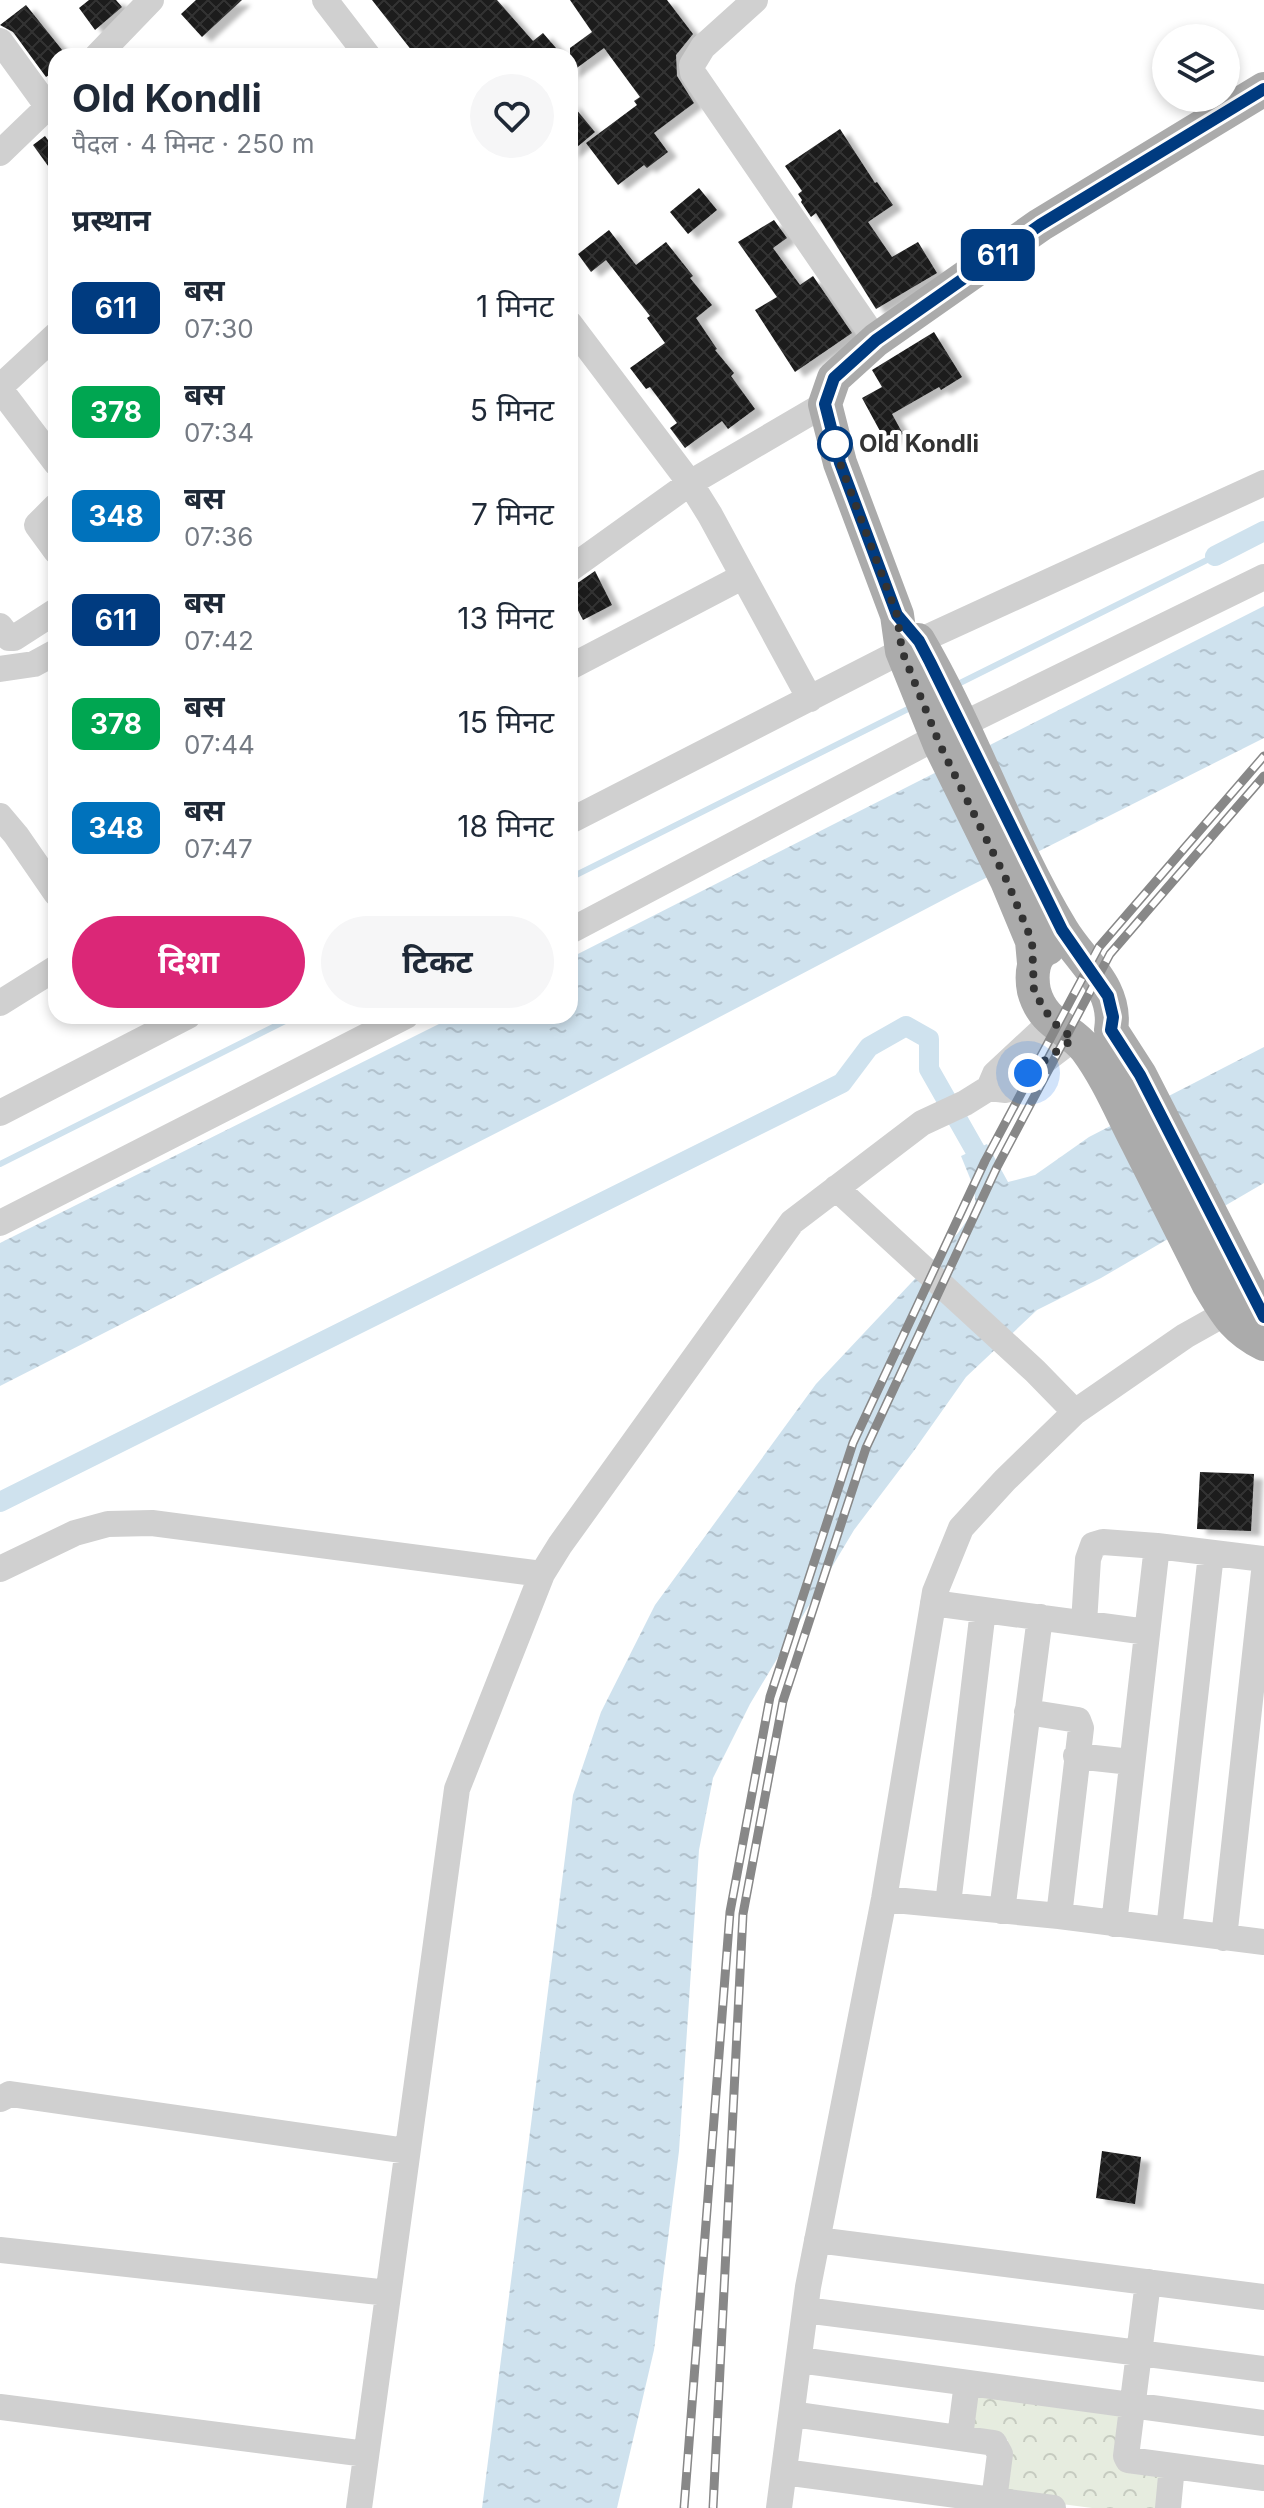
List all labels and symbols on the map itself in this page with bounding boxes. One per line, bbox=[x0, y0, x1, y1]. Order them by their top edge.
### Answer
line badge: 611 bbox=[952, 229, 1044, 281]
marker: Old Kondli bbox=[818, 427, 852, 461]
place label: Old Kondli bbox=[859, 429, 979, 458]
your location bbox=[1008, 1053, 1048, 1093]

